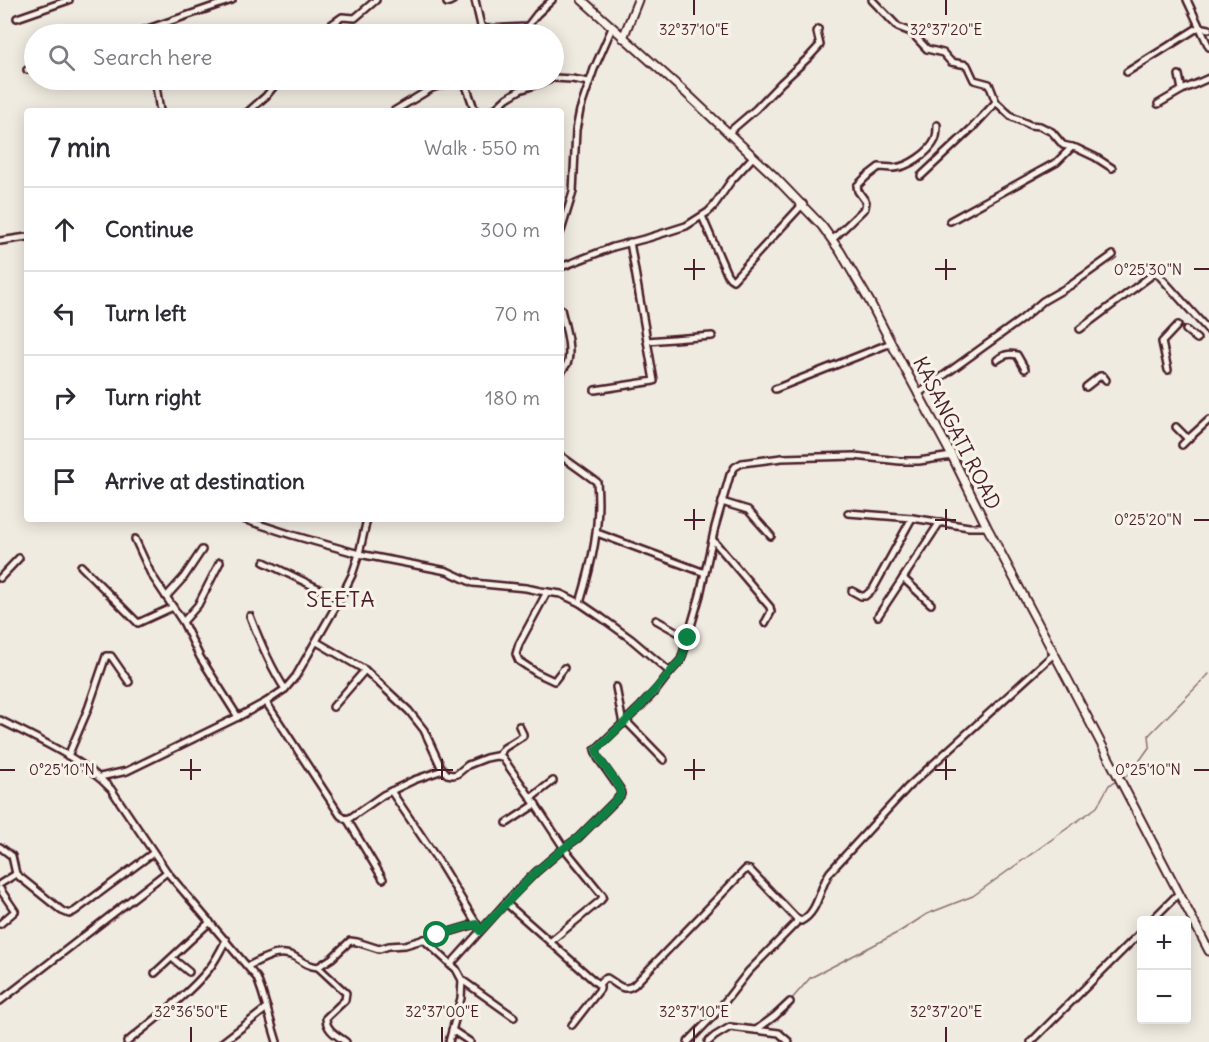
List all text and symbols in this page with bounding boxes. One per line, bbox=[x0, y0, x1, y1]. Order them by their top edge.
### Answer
text: 32°37'10"E bbox=[659, 20, 729, 39]
text: 32°37'20"E bbox=[910, 20, 982, 39]
search box bbox=[24, 24, 564, 90]
icon: search bbox=[45, 41, 78, 74]
text: Search here bbox=[93, 43, 212, 71]
text: 7 min bbox=[48, 131, 111, 164]
text: Walk · 550 m bbox=[424, 135, 540, 160]
icon: ahead bbox=[48, 213, 81, 246]
text: Continue bbox=[105, 215, 194, 243]
text: 300 m bbox=[480, 217, 540, 242]
text: 0°25'30"N bbox=[1114, 260, 1182, 279]
icon: left bbox=[48, 297, 81, 330]
text: Turn left bbox=[105, 299, 186, 327]
text: 70 m bbox=[495, 301, 540, 326]
street label: KASANGATI ROAD bbox=[908, 352, 1007, 513]
icon: right bbox=[48, 381, 81, 414]
text: Turn right bbox=[105, 383, 201, 411]
text: 180 m bbox=[485, 385, 540, 410]
icon: arrive bbox=[48, 465, 81, 498]
text: Arrive at destination bbox=[105, 467, 305, 495]
text: 0°25'20"N bbox=[1114, 510, 1182, 529]
district label: SEETA bbox=[306, 585, 376, 613]
route end bbox=[674, 624, 700, 650]
text: 0°25'10"N bbox=[29, 760, 95, 779]
text: 0°25'10"N bbox=[1115, 760, 1181, 779]
map controls bbox=[1137, 916, 1191, 1024]
button: + bbox=[1137, 916, 1191, 970]
route start bbox=[423, 921, 449, 947]
button: − bbox=[1137, 970, 1191, 1024]
text: 32°36'50"E bbox=[154, 1002, 228, 1021]
text: 32°37'00"E bbox=[405, 1002, 479, 1021]
text: 32°37'10"E bbox=[659, 1002, 729, 1021]
text: 32°37'20"E bbox=[910, 1002, 982, 1021]

